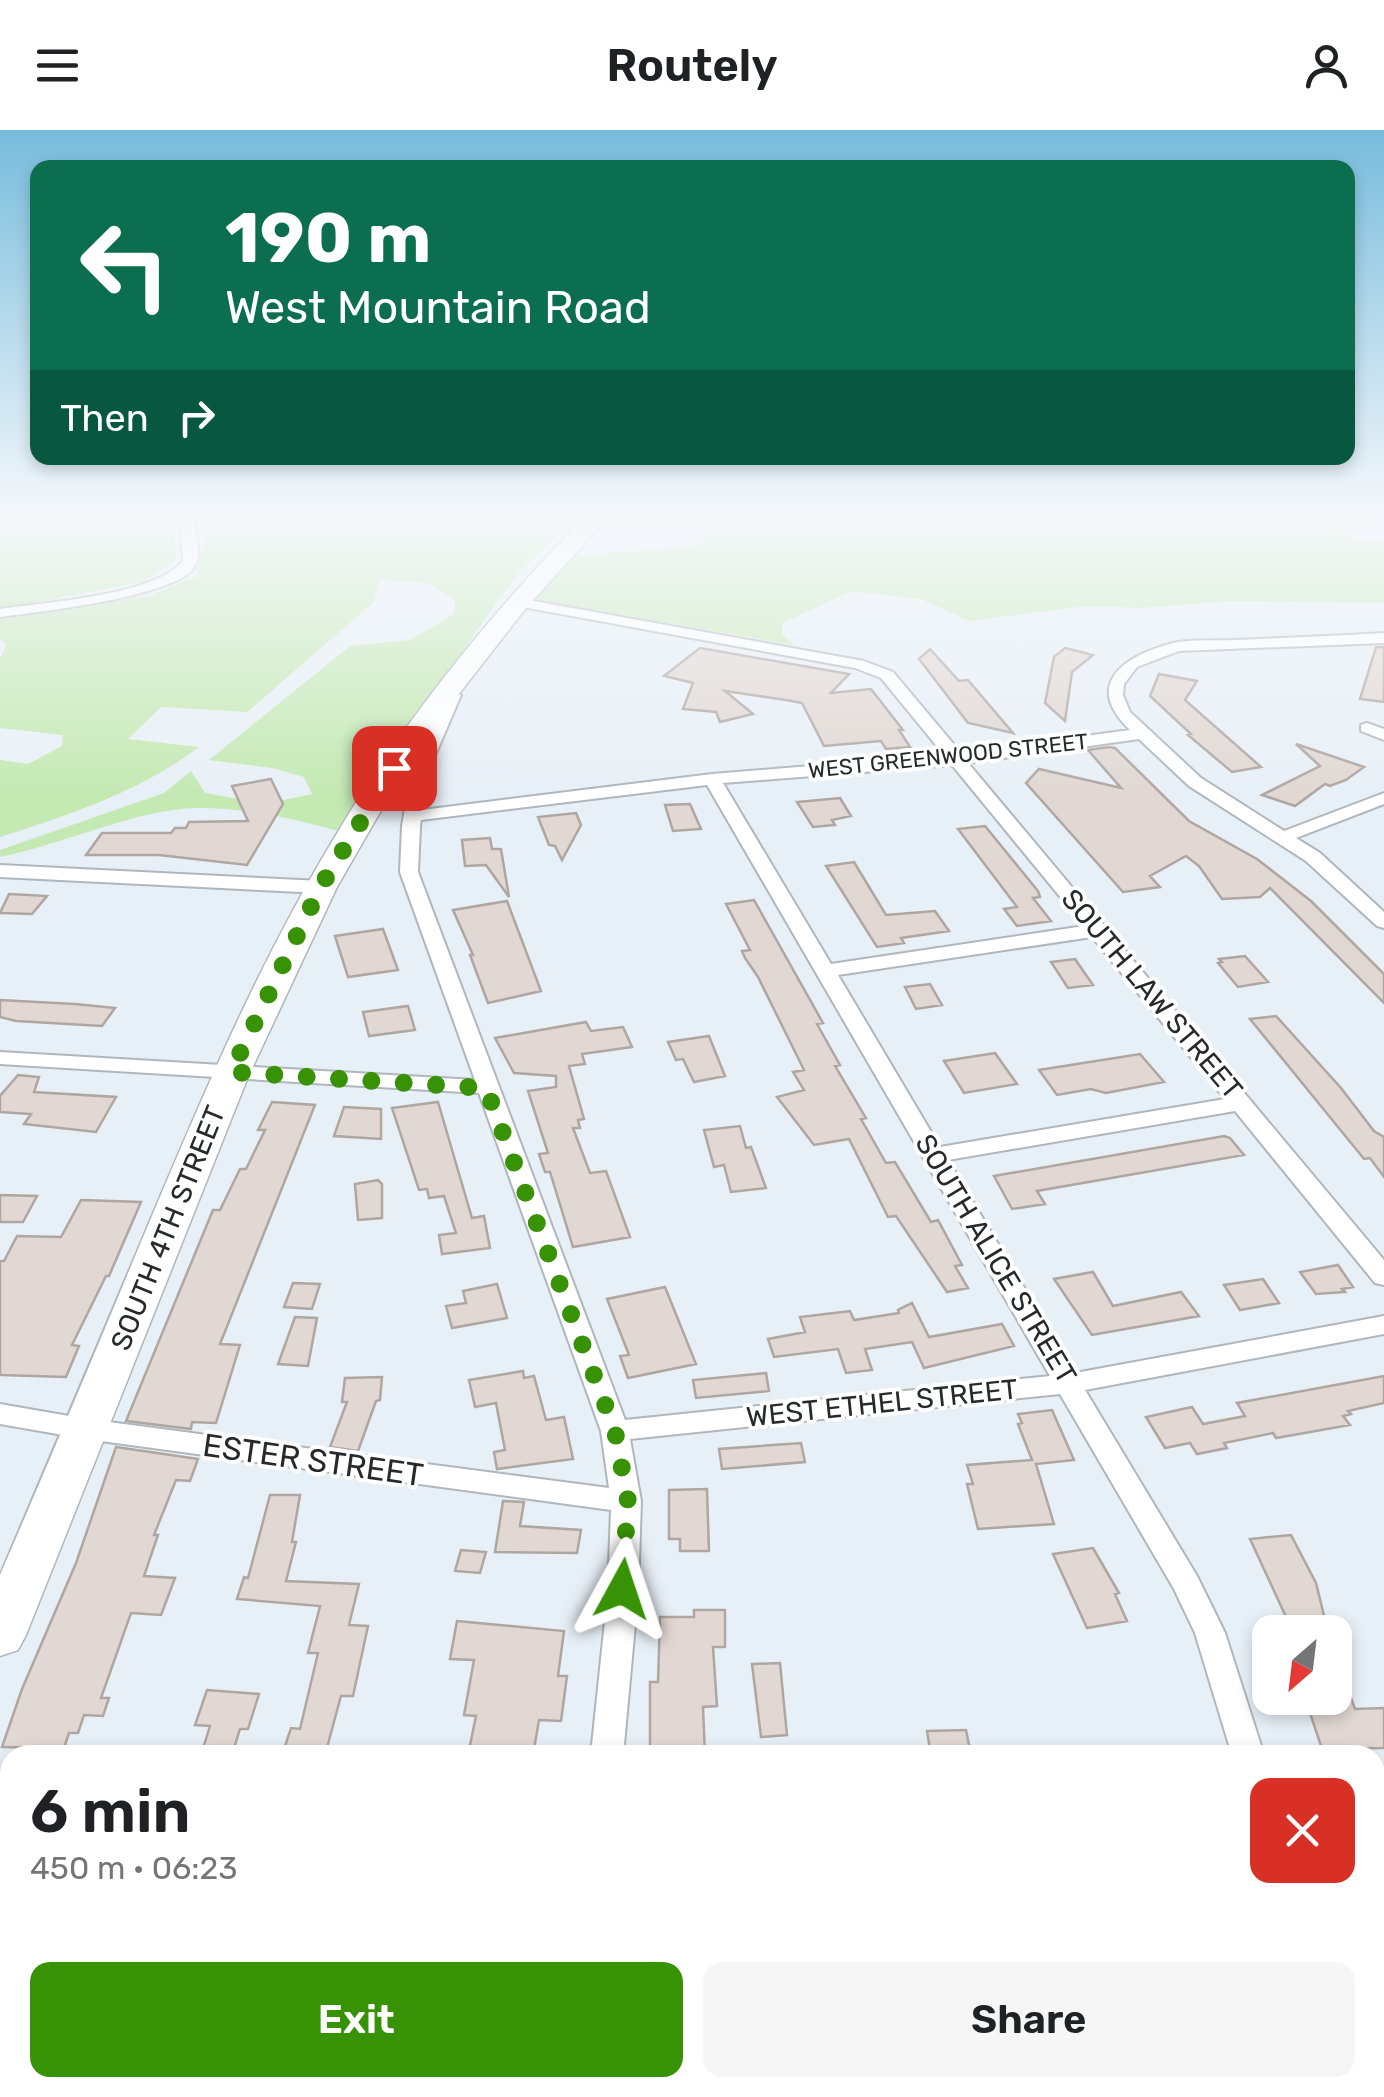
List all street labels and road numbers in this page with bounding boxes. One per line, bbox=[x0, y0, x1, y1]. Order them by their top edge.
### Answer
street label: WEST GREENWOOD STREET bbox=[807, 728, 1090, 784]
street label: SOUTH LAW STREET bbox=[1055, 882, 1249, 1106]
street label: SOUTH 4TH STREET bbox=[104, 1101, 232, 1355]
street label: SOUTH ALICE STREET bbox=[908, 1128, 1084, 1390]
street label: WEST ETHEL STREET bbox=[745, 1372, 1019, 1434]
street label: ESTER STREET bbox=[200, 1426, 426, 1494]

